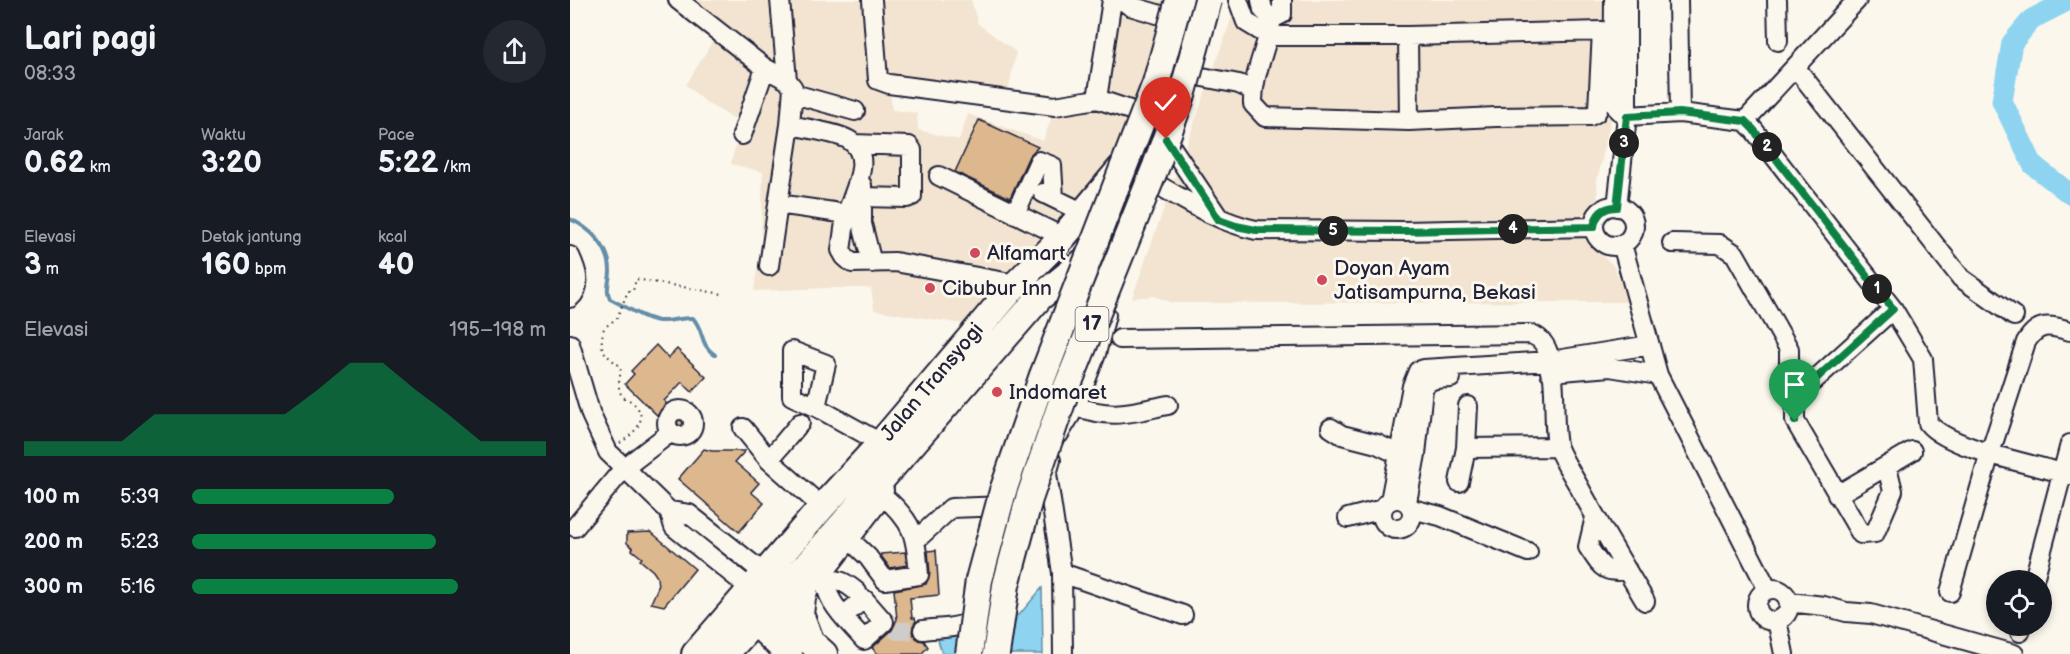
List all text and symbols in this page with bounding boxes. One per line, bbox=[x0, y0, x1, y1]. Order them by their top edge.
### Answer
text: Lari pagi bbox=[24, 19, 156, 59]
button: share bbox=[483, 20, 546, 83]
text: 08:33 bbox=[24, 62, 76, 86]
pin bbox=[1140, 77, 1191, 139]
icon: check bbox=[1149, 86, 1182, 119]
text: Jarak bbox=[24, 126, 63, 145]
text: Waktu bbox=[201, 126, 246, 145]
text: Pace bbox=[378, 126, 414, 145]
pin: 3 bbox=[1609, 128, 1639, 158]
pin: 2 bbox=[1752, 132, 1782, 162]
text: 3 bbox=[1619, 133, 1629, 152]
text: 2 bbox=[1762, 137, 1772, 156]
text: 0.62 bbox=[24, 145, 85, 181]
text: 3:20 bbox=[201, 145, 262, 181]
text: 5:22 bbox=[378, 145, 438, 181]
text: km bbox=[85, 158, 111, 177]
text: /km bbox=[438, 158, 471, 177]
pin: 4 bbox=[1498, 214, 1528, 244]
pin: 5 bbox=[1318, 216, 1348, 246]
text: 4 bbox=[1508, 219, 1518, 238]
text: 5 bbox=[1328, 221, 1338, 240]
text: Elevasi bbox=[24, 228, 76, 247]
text: Detak jantung bbox=[201, 228, 301, 247]
text: kcal bbox=[378, 228, 407, 247]
place label: Alfamart bbox=[987, 241, 1066, 266]
marker: Alfamart bbox=[968, 246, 982, 260]
text: 3 bbox=[24, 247, 42, 283]
text: 160 bbox=[201, 247, 251, 283]
text: 40 bbox=[378, 247, 414, 283]
place label: Doyan Ayam Jatisampurna, Bekasi bbox=[1334, 256, 1536, 305]
text: m bbox=[42, 260, 59, 279]
text: bpm bbox=[251, 260, 286, 279]
marker: Doyan Ayam Jatisampurna, Bekasi bbox=[1315, 273, 1329, 287]
pin: 1 bbox=[1862, 274, 1892, 304]
place label: Cibubur Inn bbox=[942, 276, 1052, 301]
text: 1 bbox=[1874, 279, 1880, 298]
marker: Cibubur Inn bbox=[923, 281, 937, 295]
road number: 17 bbox=[1076, 307, 1108, 341]
text: Elevasi bbox=[24, 318, 89, 342]
text: 195–198 m bbox=[449, 318, 546, 342]
street label: Jalan Transyogi bbox=[875, 318, 989, 446]
pin bbox=[1769, 359, 1820, 421]
icon: arrive bbox=[1778, 368, 1811, 401]
place label: Indomaret bbox=[1009, 380, 1107, 405]
marker: Indomaret bbox=[990, 385, 1004, 399]
text: 100 m bbox=[24, 485, 80, 509]
text: 5:39 bbox=[120, 485, 159, 509]
text: 200 m bbox=[24, 530, 83, 554]
text: 5:23 bbox=[120, 530, 159, 554]
map controls bbox=[1986, 570, 2052, 636]
button: locate bbox=[1986, 570, 2052, 636]
text: 300 m bbox=[24, 575, 83, 599]
text: 5:16 bbox=[120, 575, 155, 599]

